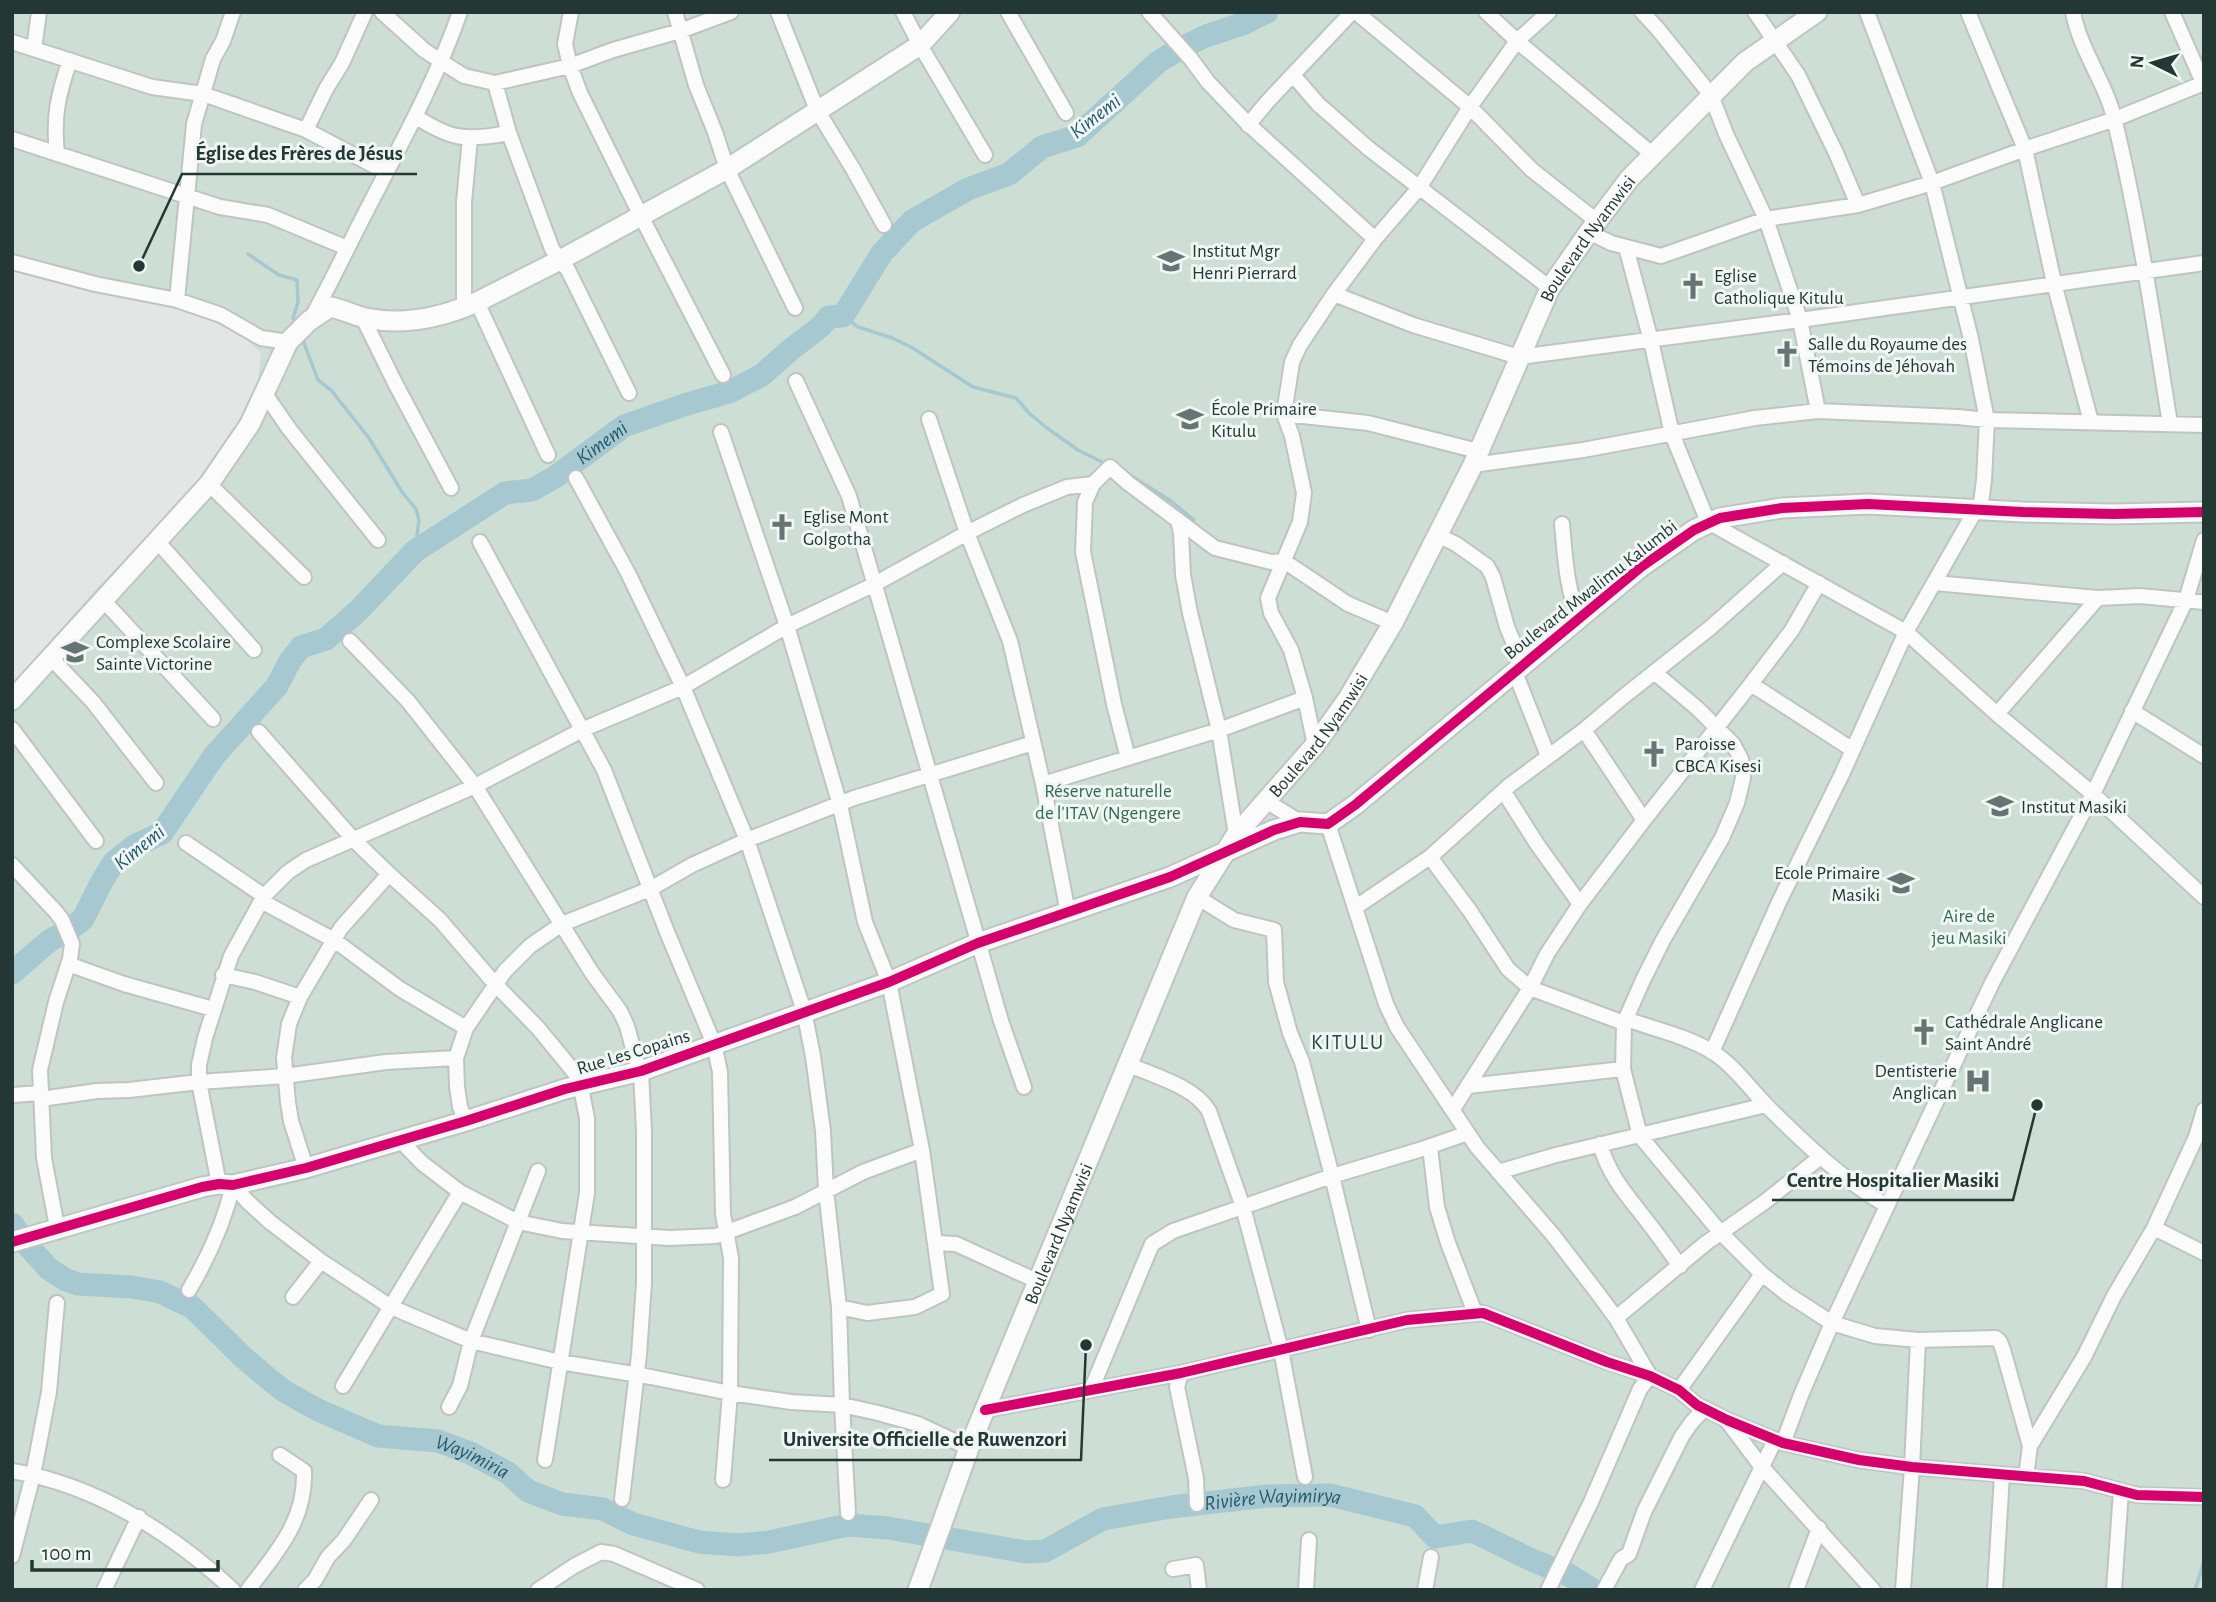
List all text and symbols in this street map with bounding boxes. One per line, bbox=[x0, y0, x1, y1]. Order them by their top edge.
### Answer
north arrow bbox=[2118, 28, 2188, 98]
text: N bbox=[2128, 54, 2148, 69]
water label: Kimemi bbox=[1066, 90, 1125, 143]
callout: Église des Frères de Jésus bbox=[182, 132, 417, 174]
text: Église des Frères de Jésus bbox=[195, 140, 403, 164]
street label: Boulevard Nyamwisi bbox=[1537, 172, 1639, 305]
place label: Institut Mgr Henri Pierrard bbox=[1192, 242, 1297, 283]
school or university icon: Institut Mgr Henri Pierrard bbox=[1156, 246, 1186, 276]
place label: Eglise Catholique Kitulu bbox=[1714, 267, 1844, 308]
church icon: Eglise Catholique Kitulu bbox=[1678, 271, 1708, 301]
place label: Salle du Royaume des Témoins de Jéhovah bbox=[1808, 335, 1967, 376]
church icon: Salle du Royaume des Témoins de Jéhovah bbox=[1772, 339, 1802, 369]
place label: École Primaire Kitulu bbox=[1211, 398, 1317, 441]
school or university icon: École Primaire Kitulu bbox=[1175, 404, 1205, 434]
water label: Kimemi bbox=[572, 417, 632, 469]
place label: Eglise Mont Golgotha bbox=[803, 508, 888, 549]
church icon: Eglise Mont Golgotha bbox=[767, 512, 797, 542]
street label: Boulevard Mwalimu Kalumbi bbox=[1501, 517, 1681, 664]
place label: Complexe Scolaire Sainte Victorine bbox=[96, 633, 231, 674]
school or university icon: Complexe Scolaire Sainte Victorine bbox=[60, 637, 90, 667]
street label: Boulevard Nyamwisi bbox=[1266, 670, 1372, 802]
place label: Paroisse CBCA Kisesi bbox=[1675, 735, 1762, 776]
church icon: Paroisse CBCA Kisesi bbox=[1639, 739, 1669, 769]
park label: Réserve naturelle de l'ITAV (Ngengere bbox=[1035, 782, 1181, 823]
school or university icon: Institut Masiki bbox=[1985, 791, 2015, 821]
place label: Institut Masiki bbox=[2021, 798, 2127, 817]
water label: Kimemi bbox=[110, 821, 169, 874]
place label: Ecole Primaire Masiki bbox=[1774, 864, 1880, 905]
school or university icon: Ecole Primaire Masiki bbox=[1886, 868, 1916, 898]
park label: Aire de jeu Masiki bbox=[1931, 907, 2007, 948]
place label: Cathédrale Anglicane Saint André bbox=[1945, 1013, 2103, 1054]
church icon: Cathédrale Anglicane Saint André bbox=[1909, 1017, 1939, 1047]
street label: Rue Les Copains bbox=[575, 1026, 692, 1079]
district label: KITULU bbox=[1311, 1032, 1385, 1053]
place label: Dentisterie Anglican bbox=[1874, 1062, 1957, 1103]
hospital icon: Dentisterie Anglican bbox=[1963, 1066, 1993, 1096]
callout: Centre Hospitalier Masiki bbox=[1772, 1158, 2013, 1200]
street label: Boulevard Nyamwisi bbox=[1022, 1161, 1097, 1307]
text: Centre Hospitalier Masiki bbox=[1787, 1170, 1999, 1191]
callout: Universite Officielle de Ruwenzori bbox=[769, 1418, 1081, 1460]
text: Universite Officielle de Ruwenzori bbox=[783, 1429, 1067, 1450]
water label: Wayimiria bbox=[432, 1431, 513, 1483]
water label: Rivière Wayimirya bbox=[1203, 1485, 1344, 1514]
scale bar bbox=[32, 1528, 217, 1572]
text: 100 m bbox=[42, 1543, 92, 1564]

